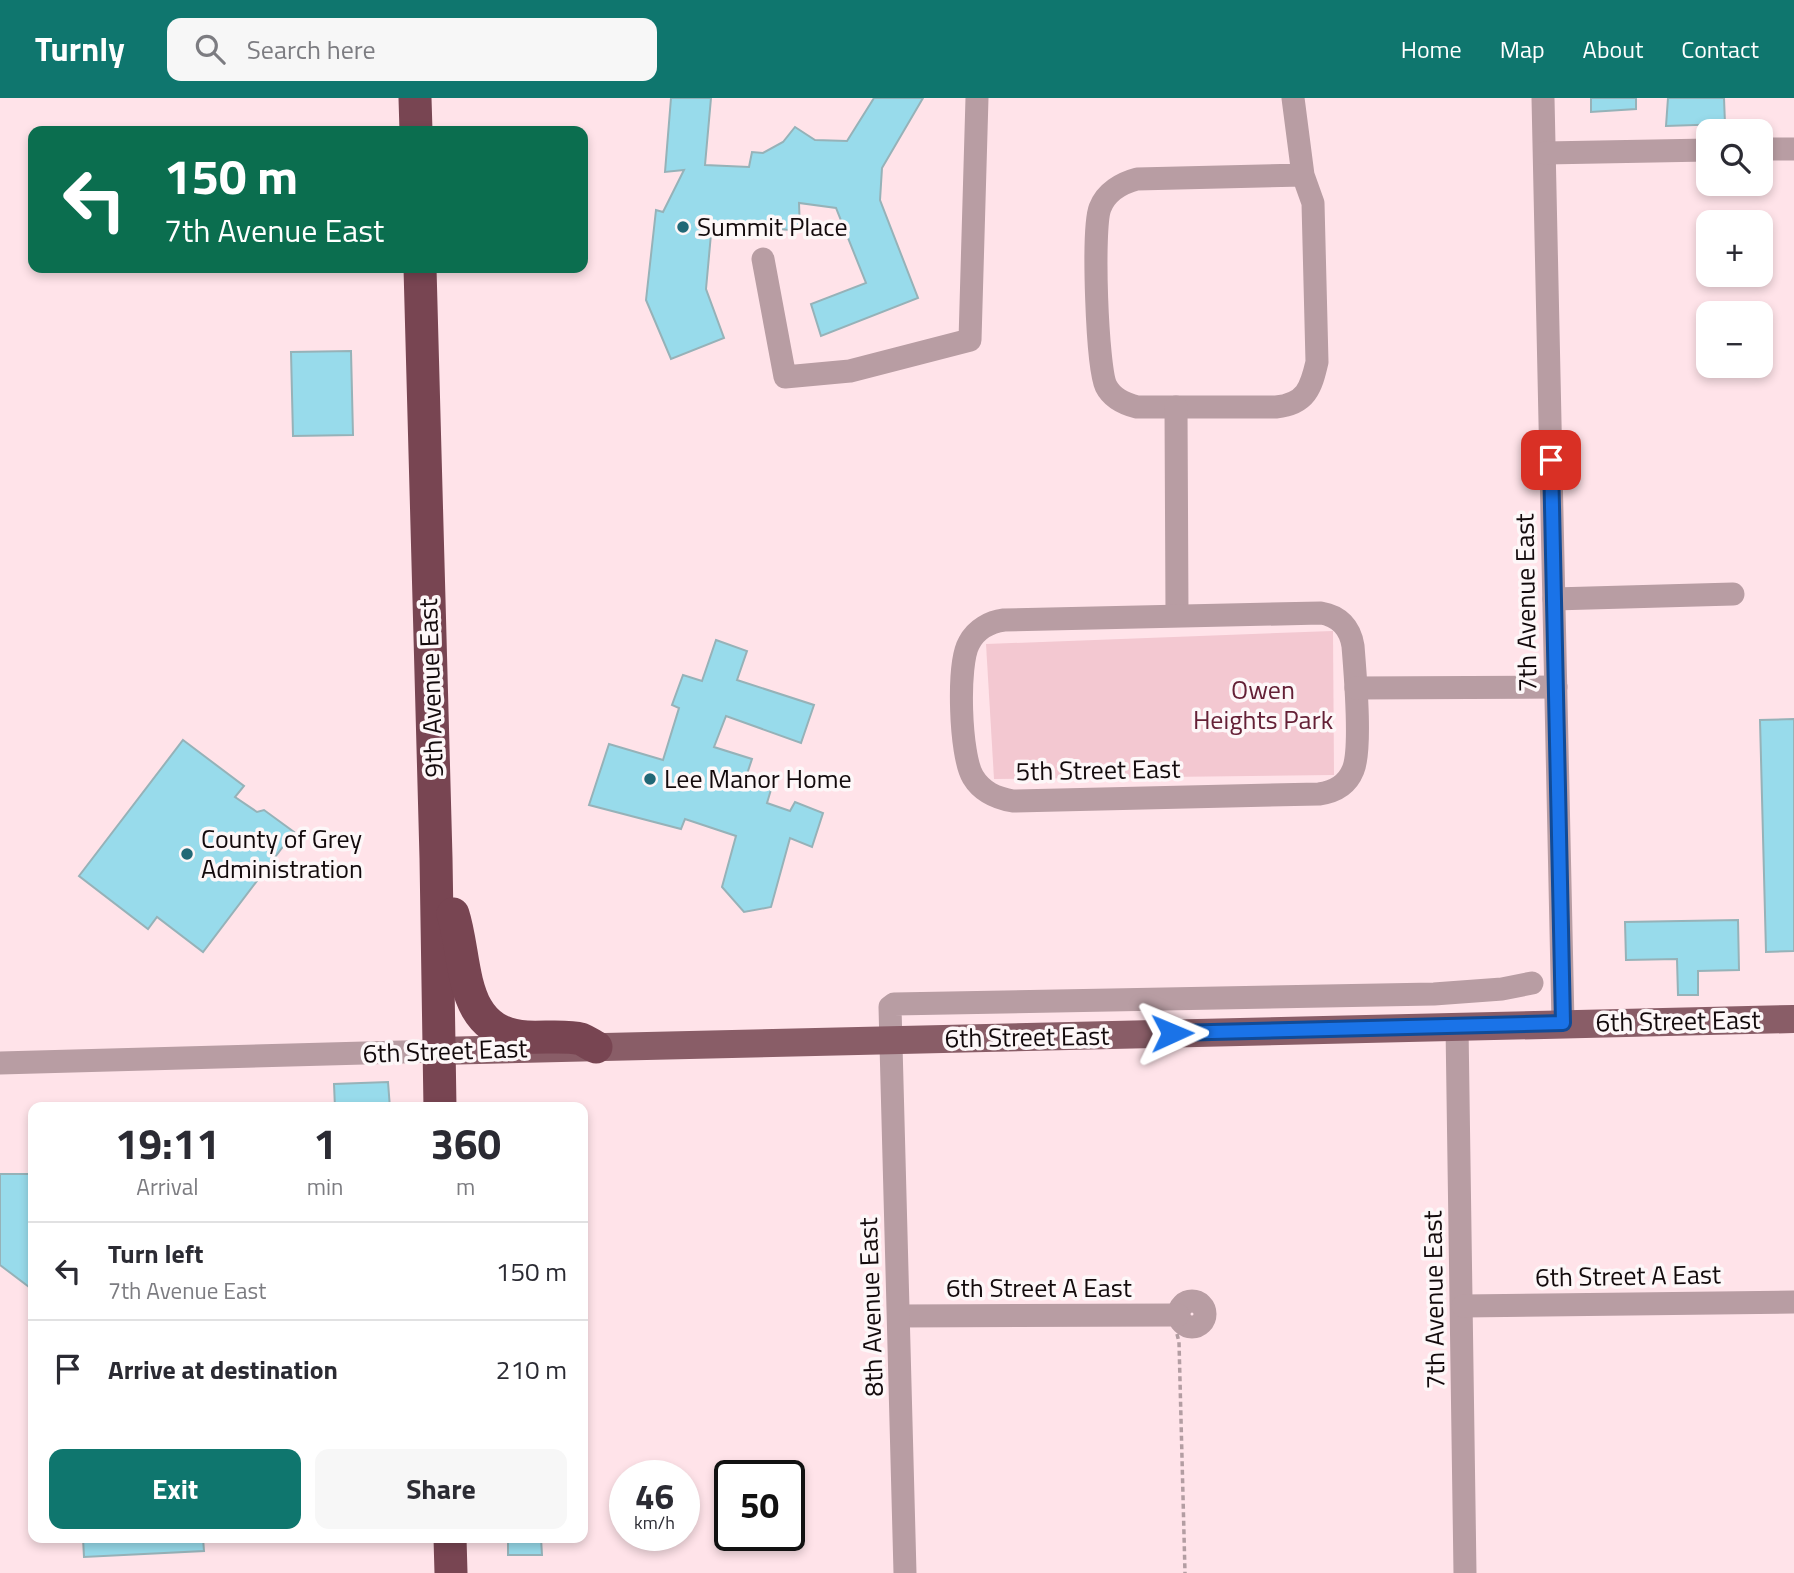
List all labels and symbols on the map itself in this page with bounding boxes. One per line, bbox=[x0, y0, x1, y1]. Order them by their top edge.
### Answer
place label: Summit Place bbox=[697, 207, 848, 246]
marker: Summit Place bbox=[675, 219, 691, 235]
pin bbox=[1521, 430, 1581, 490]
street label: 7th Avenue East bbox=[1504, 513, 1547, 693]
street label: 9th Avenue East bbox=[408, 598, 453, 778]
park label: Owen Heights Park bbox=[1193, 670, 1333, 739]
street label: 5th Street East bbox=[1015, 749, 1181, 790]
place label: Lee Manor Home bbox=[664, 759, 852, 798]
marker: Lee Manor Home bbox=[642, 771, 658, 787]
place label: County of Grey Administration bbox=[201, 819, 363, 888]
marker: County of Grey Administration bbox=[179, 846, 195, 862]
position arrow bbox=[1135, 996, 1209, 1070]
street label: 6th Street East bbox=[1595, 1000, 1761, 1041]
street label: 6th Street East bbox=[944, 1016, 1110, 1057]
street label: 6th Street East bbox=[362, 1028, 528, 1073]
street label: 7th Avenue East bbox=[1412, 1210, 1455, 1390]
street label: 8th Avenue East bbox=[848, 1217, 893, 1397]
street label: 6th Street A East bbox=[1535, 1254, 1721, 1297]
street label: 6th Street A East bbox=[946, 1268, 1132, 1307]
speed limit sign: 50 bbox=[714, 1460, 805, 1551]

